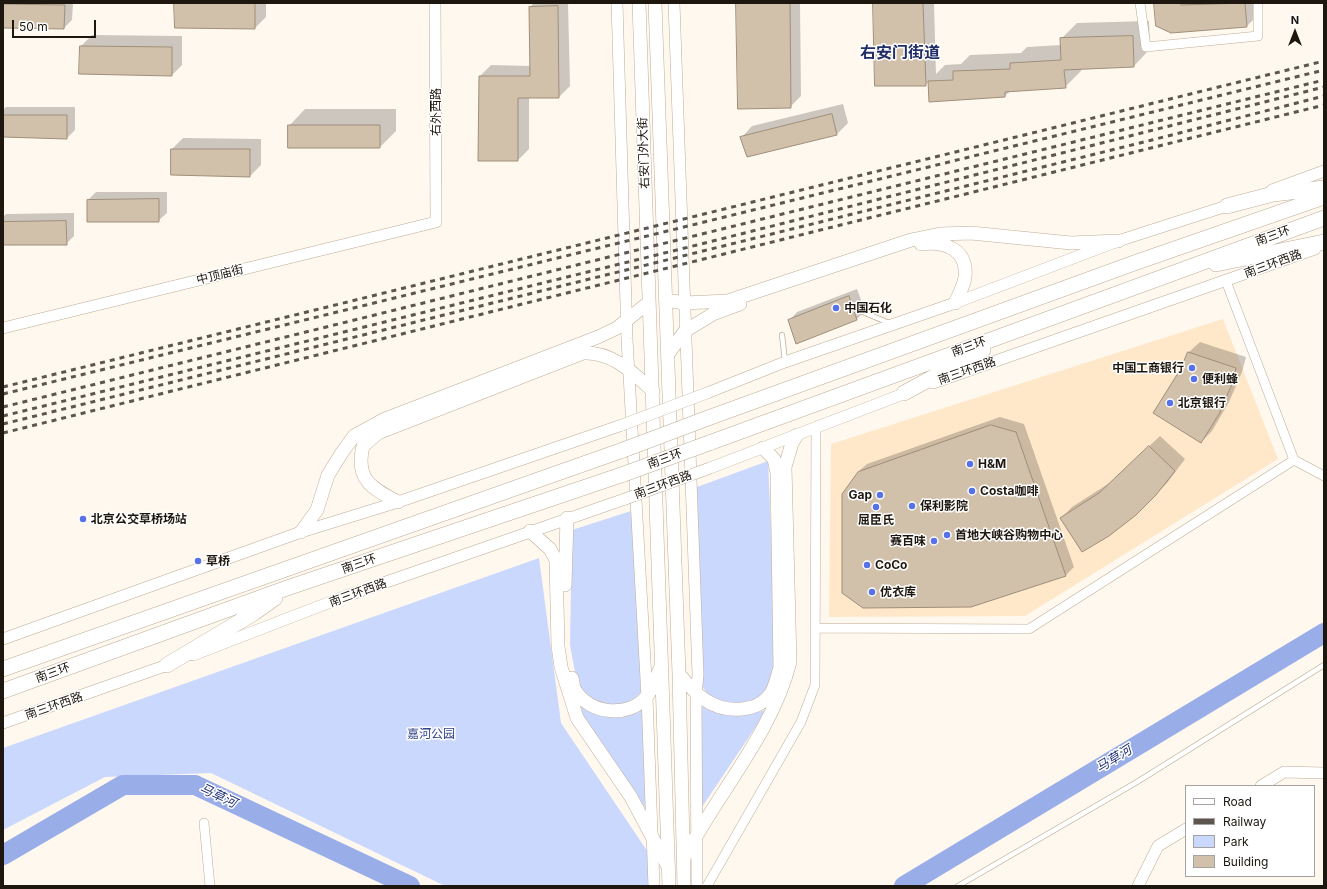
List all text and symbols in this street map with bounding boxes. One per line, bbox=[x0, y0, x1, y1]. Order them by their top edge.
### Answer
scale bar bbox=[14, 12, 98, 38]
north arrow bbox=[1275, 12, 1315, 52]
text: N bbox=[1291, 13, 1299, 27]
text: 50 m bbox=[19, 19, 48, 34]
district label: 右安门街道 bbox=[860, 43, 940, 63]
street label: 右外西路 bbox=[429, 88, 443, 136]
street label: 右安门外大街 bbox=[636, 117, 652, 189]
street label: 南三环 bbox=[1254, 223, 1292, 249]
street label: 南三环西路 bbox=[1242, 247, 1304, 281]
street label: 中顶庙街 bbox=[195, 262, 245, 288]
place label: 中国石化 bbox=[844, 301, 892, 315]
marker: 中国石化 bbox=[831, 303, 841, 313]
street label: 南三环 bbox=[950, 334, 988, 360]
street label: 南三环西路 bbox=[936, 354, 998, 388]
place label: 中国工商银行 bbox=[1112, 361, 1184, 375]
marker: 中国工商银行 bbox=[1187, 363, 1197, 373]
place label: 便利蜂 bbox=[1202, 372, 1238, 386]
marker: 便利蜂 bbox=[1189, 374, 1199, 384]
place label: 北京银行 bbox=[1178, 396, 1226, 410]
marker: 北京银行 bbox=[1165, 398, 1175, 408]
street label: 南三环 bbox=[646, 446, 684, 472]
place label: H&M bbox=[978, 457, 1006, 471]
marker: H&M bbox=[965, 459, 975, 469]
street label: 南三环西路 bbox=[632, 468, 694, 502]
place label: Costa咖啡 bbox=[980, 484, 1038, 498]
marker: Costa咖啡 bbox=[967, 486, 977, 496]
place label: Gap bbox=[848, 488, 872, 502]
marker: Gap bbox=[875, 490, 885, 500]
place label: 保利影院 bbox=[920, 499, 968, 513]
marker: 保利影院 bbox=[907, 501, 917, 511]
marker: 屈臣氏 bbox=[871, 502, 881, 512]
place label: 北京公交草桥场站 bbox=[91, 512, 187, 526]
place label: 屈臣氏 bbox=[858, 513, 894, 527]
marker: 北京公交草桥场站 bbox=[78, 514, 88, 524]
place label: 首地大峡谷购物中心 bbox=[955, 528, 1063, 542]
marker: 首地大峡谷购物中心 bbox=[942, 530, 952, 540]
place label: 赛百味 bbox=[890, 534, 926, 548]
marker: 赛百味 bbox=[929, 536, 939, 546]
street label: 南三环 bbox=[340, 551, 378, 577]
place label: 草桥 bbox=[206, 554, 230, 568]
marker: 草桥 bbox=[193, 556, 203, 566]
place label: CoCo bbox=[875, 558, 907, 572]
marker: CoCo bbox=[862, 560, 872, 570]
street label: 南三环西路 bbox=[327, 576, 389, 610]
place label: 优衣库 bbox=[880, 585, 916, 599]
marker: 优衣库 bbox=[867, 587, 877, 597]
street label: 南三环 bbox=[34, 660, 72, 686]
street label: 南三环西路 bbox=[23, 689, 85, 723]
park label: 嘉河公园 bbox=[407, 727, 455, 741]
water label: 马草河 bbox=[1093, 742, 1135, 776]
water label: 马草河 bbox=[197, 781, 239, 811]
legend bbox=[1185, 785, 1315, 877]
text: Road bbox=[1223, 794, 1252, 809]
text: Railway bbox=[1223, 814, 1266, 829]
text: Park bbox=[1223, 834, 1249, 849]
text: Building bbox=[1223, 854, 1268, 869]

